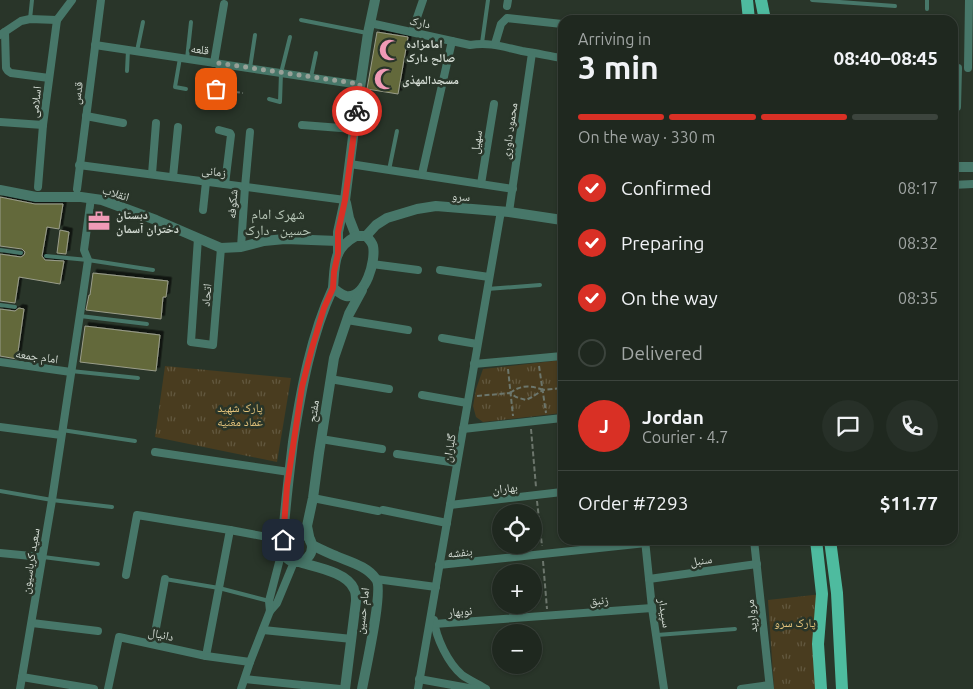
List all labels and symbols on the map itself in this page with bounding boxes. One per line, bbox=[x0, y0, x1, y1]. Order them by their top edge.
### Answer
street label: دارک bbox=[408, 13, 432, 31]
mosque icon: امامزاده صالح دارک bbox=[377, 37, 403, 63]
place label: امامزاده صالح دارک bbox=[406, 37, 455, 66]
street label: قلعه bbox=[190, 41, 210, 57]
mosque icon: مسجدالمهذی bbox=[372, 66, 398, 92]
pin bbox=[195, 68, 237, 110]
place label: مسجدالمهذی bbox=[402, 73, 459, 88]
street label: قدس bbox=[69, 81, 86, 105]
street label: اسلامی bbox=[27, 85, 44, 119]
courier bbox=[332, 86, 382, 136]
street label: محمود داوری bbox=[499, 102, 520, 160]
street label: سهیل bbox=[468, 129, 485, 155]
street label: زمانی bbox=[201, 163, 227, 180]
street label: انقلاب bbox=[101, 183, 131, 205]
street label: شکوفه bbox=[224, 189, 240, 219]
street label: سرو bbox=[451, 189, 471, 203]
district label: شهرک امام حسین - دارک bbox=[245, 206, 311, 239]
office icon: دبستان دختران آسمان bbox=[86, 208, 112, 234]
place label: دبستان دختران آسمان bbox=[116, 208, 179, 237]
street label: اتحاد bbox=[199, 283, 213, 307]
street label: امام جمعه bbox=[15, 347, 59, 367]
street label: مفتح bbox=[305, 399, 322, 423]
park label: پارک شهید عماد مغنیه bbox=[217, 401, 263, 429]
street label: گلباران bbox=[440, 433, 459, 464]
street label: بهاران bbox=[492, 480, 518, 497]
pin bbox=[262, 519, 304, 561]
street label: سعید کرباسیون bbox=[18, 527, 43, 595]
street label: بنفشه bbox=[447, 544, 473, 561]
street label: سنبل bbox=[689, 552, 713, 569]
street label: امام حسین bbox=[353, 587, 373, 635]
street label: زنبق bbox=[589, 593, 609, 609]
street label: سپیدار bbox=[655, 596, 674, 629]
street label: مروارید bbox=[743, 599, 760, 633]
street label: نوبهار bbox=[446, 603, 473, 620]
park label: پارک سرو bbox=[774, 616, 816, 630]
street label: دانیال bbox=[147, 625, 175, 644]

